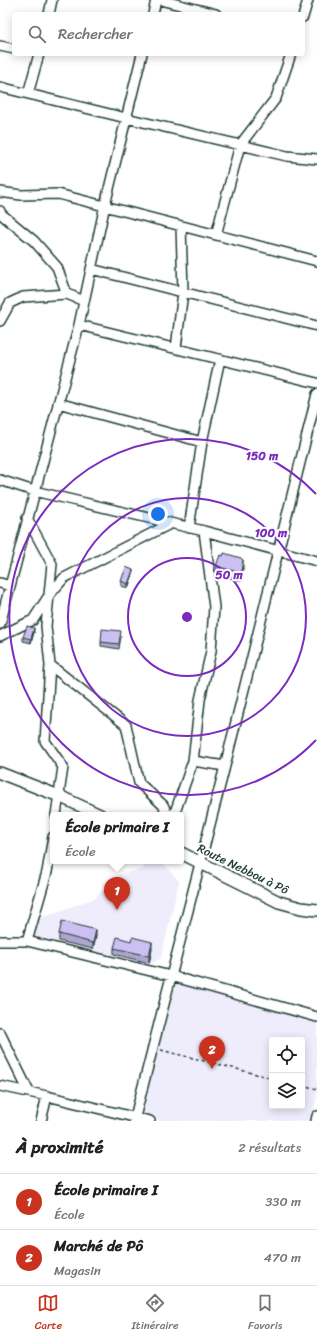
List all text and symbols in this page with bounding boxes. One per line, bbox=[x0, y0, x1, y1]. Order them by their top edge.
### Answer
search box bbox=[12, 12, 305, 56]
text: Rechercher bbox=[58, 21, 133, 47]
icon: search bbox=[26, 23, 48, 45]
text: 150 m bbox=[246, 445, 279, 467]
your location bbox=[148, 504, 168, 524]
text: 100 m bbox=[255, 522, 288, 544]
text: 50 m bbox=[215, 564, 243, 586]
centre of rings bbox=[180, 610, 194, 624]
popup bbox=[50, 812, 184, 864]
text: École primaire I bbox=[65, 814, 169, 840]
street label: Route Nebbou à Pô bbox=[193, 837, 293, 901]
text: École bbox=[65, 840, 96, 863]
pin: 1 bbox=[104, 877, 130, 910]
pin: 2 bbox=[199, 1036, 225, 1069]
map controls bbox=[269, 1037, 305, 1109]
button: locate bbox=[269, 1037, 305, 1073]
button: layers bbox=[269, 1073, 305, 1109]
text: À proximité bbox=[16, 1132, 103, 1162]
text: 2 résultats bbox=[238, 1136, 301, 1159]
text: École primaire I bbox=[54, 1177, 158, 1203]
text: 1 bbox=[26, 1190, 32, 1213]
text: 330 m bbox=[265, 1190, 301, 1213]
text: École bbox=[54, 1203, 85, 1226]
text: Marché de Pô bbox=[54, 1233, 143, 1259]
text: 2 bbox=[25, 1246, 33, 1269]
text: 470 m bbox=[264, 1246, 301, 1269]
text: Magasin bbox=[54, 1259, 101, 1282]
tab: Carte bbox=[35, 1292, 62, 1335]
tab: Itinéraire bbox=[132, 1292, 179, 1335]
tab: Favoris bbox=[248, 1292, 282, 1335]

